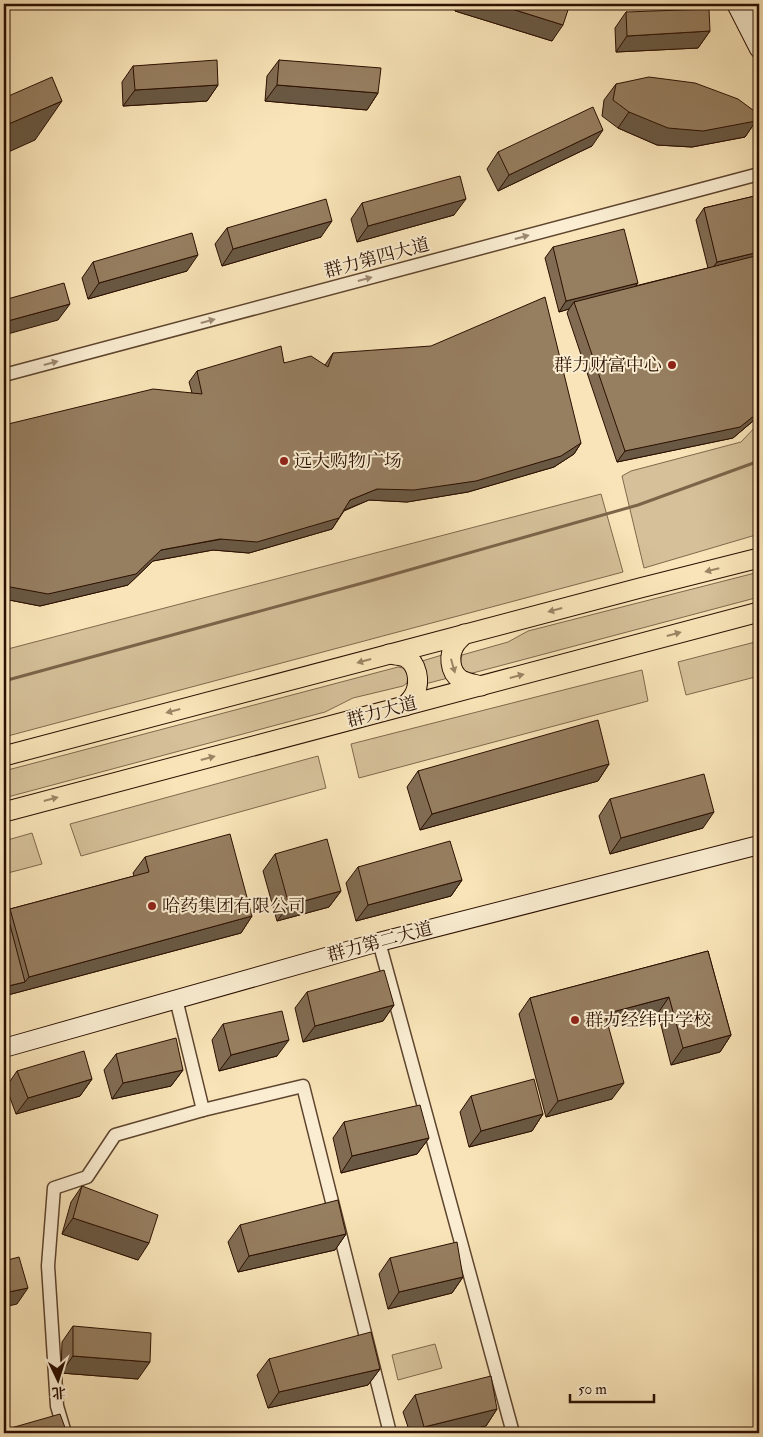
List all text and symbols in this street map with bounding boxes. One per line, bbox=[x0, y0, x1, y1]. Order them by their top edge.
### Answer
street label: 群力第四大道 bbox=[322, 233, 432, 283]
one-way arrow bbox=[515, 233, 530, 241]
one-way arrow bbox=[357, 275, 372, 283]
one-way arrow bbox=[200, 317, 215, 325]
place label: 群力财富中心 bbox=[554, 354, 662, 377]
one-way arrow bbox=[43, 358, 58, 366]
marker: 群力财富中心 bbox=[666, 359, 678, 371]
place label: 远大购物广场 bbox=[294, 450, 402, 473]
marker: 远大购物广场 bbox=[278, 455, 290, 467]
one-way arrow bbox=[704, 566, 719, 574]
one-way arrow bbox=[547, 607, 562, 615]
one-way arrow bbox=[667, 630, 682, 638]
one-way arrow bbox=[356, 657, 371, 665]
one-way arrow bbox=[450, 659, 458, 674]
one-way arrow bbox=[510, 672, 525, 680]
street label: 群力大道 bbox=[344, 692, 420, 732]
one-way arrow bbox=[165, 707, 180, 715]
one-way arrow bbox=[200, 754, 216, 762]
one-way arrow bbox=[43, 795, 58, 803]
place label: 哈药集团有限公司 bbox=[162, 895, 306, 918]
marker: 哈药集团有限公司 bbox=[146, 900, 158, 912]
street label: 群力第二大道 bbox=[325, 917, 435, 967]
place label: 群力经纬中学校 bbox=[585, 1009, 711, 1032]
marker: 群力经纬中学校 bbox=[569, 1014, 581, 1026]
north arrow bbox=[32, 1354, 82, 1404]
scale bar bbox=[570, 1372, 654, 1404]
text: 50 m bbox=[578, 1380, 607, 1399]
text: 北 bbox=[51, 1384, 66, 1401]

